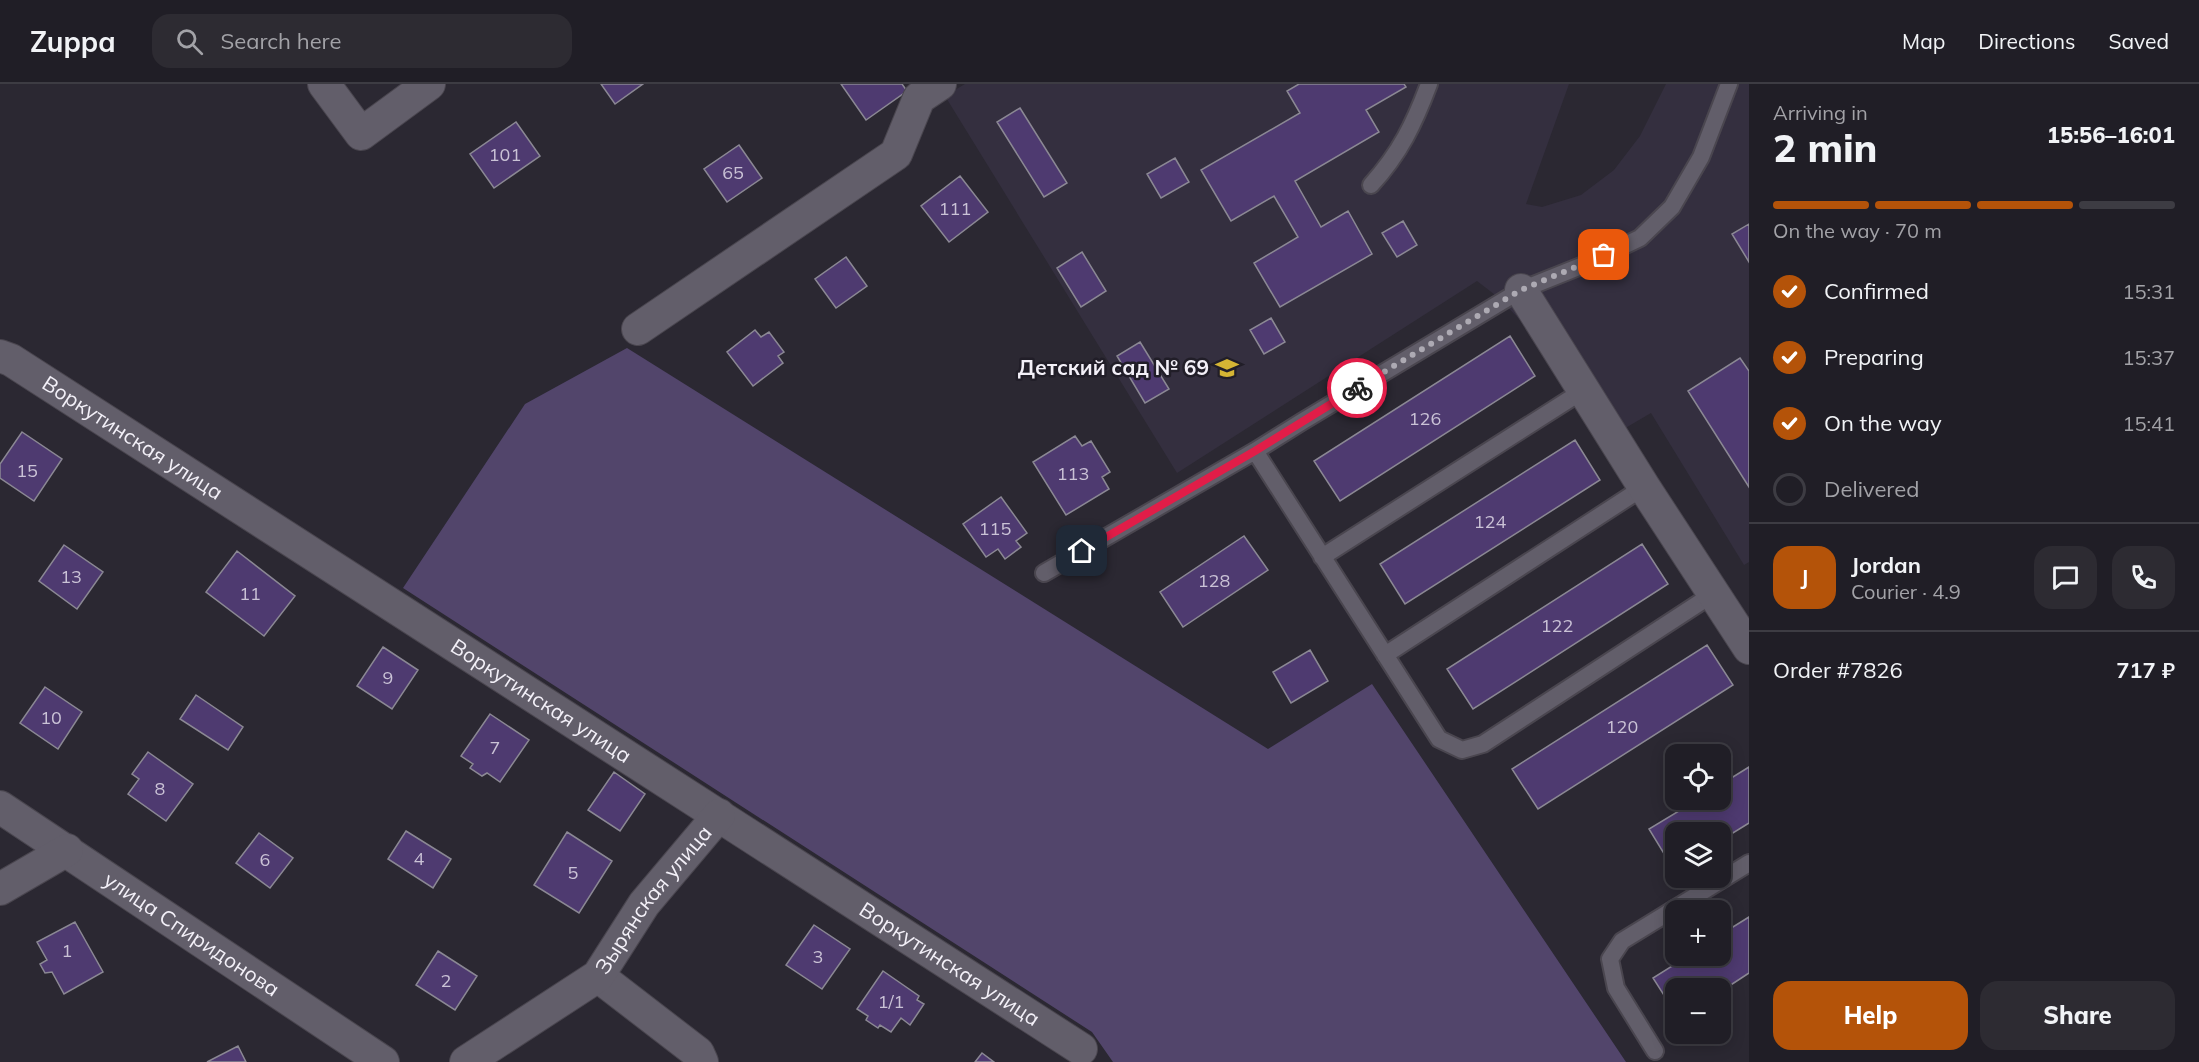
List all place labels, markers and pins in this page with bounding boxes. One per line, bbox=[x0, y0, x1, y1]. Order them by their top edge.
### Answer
pin bbox=[1578, 229, 1629, 280]
place label: Детский сад № 69 bbox=[1018, 354, 1209, 380]
school or university icon: Детский сад № 69 bbox=[1214, 355, 1240, 381]
pin bbox=[1056, 525, 1107, 576]

